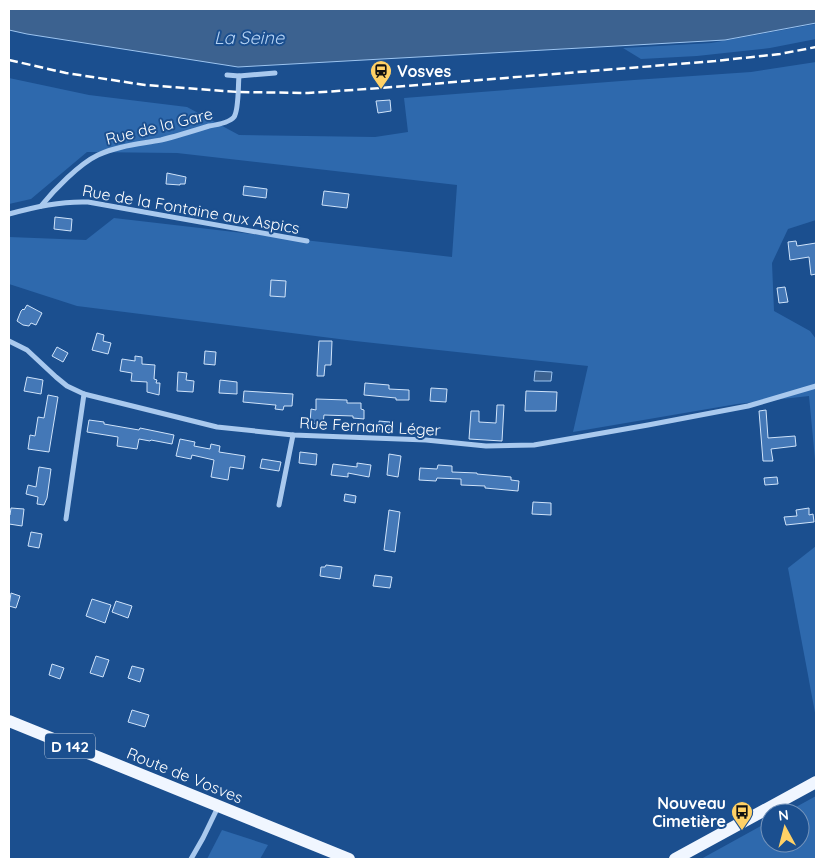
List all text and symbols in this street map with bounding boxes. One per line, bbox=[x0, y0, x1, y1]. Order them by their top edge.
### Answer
water label: La Seine bbox=[214, 26, 285, 49]
station icon: Vosves bbox=[369, 59, 393, 90]
place label: Vosves bbox=[397, 61, 452, 81]
street label: Rue de la Gare bbox=[103, 103, 215, 149]
street label: Rue de la Fontaine aux Aspics bbox=[81, 180, 301, 238]
street label: Rue Fernand Léger bbox=[299, 412, 441, 440]
road number: D 142 bbox=[45, 734, 95, 758]
street label: Route de Vosves bbox=[124, 743, 246, 807]
place label: Nouveau Cimetière bbox=[652, 793, 726, 831]
bus stop icon: Nouveau Cimetière bbox=[730, 800, 754, 831]
north arrow bbox=[760, 803, 810, 853]
text: N bbox=[777, 806, 790, 825]

